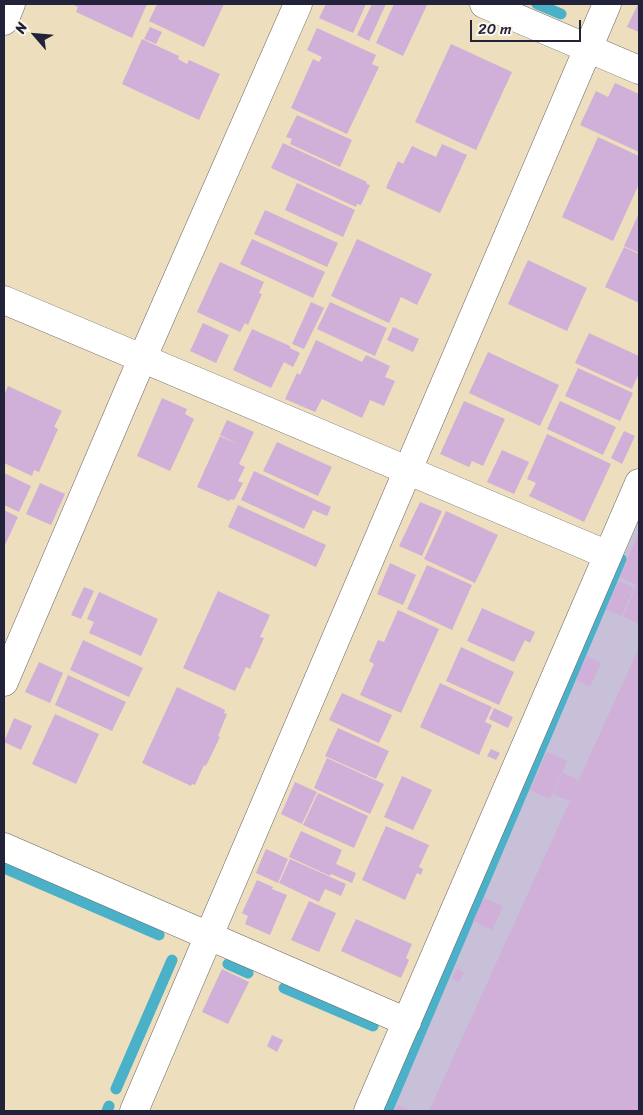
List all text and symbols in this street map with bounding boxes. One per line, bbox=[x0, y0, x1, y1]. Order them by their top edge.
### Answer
north arrow bbox=[10, 10, 60, 60]
scale bar bbox=[473, 10, 584, 42]
text: 20 m bbox=[478, 16, 512, 42]
text: N bbox=[8, 18, 35, 38]

